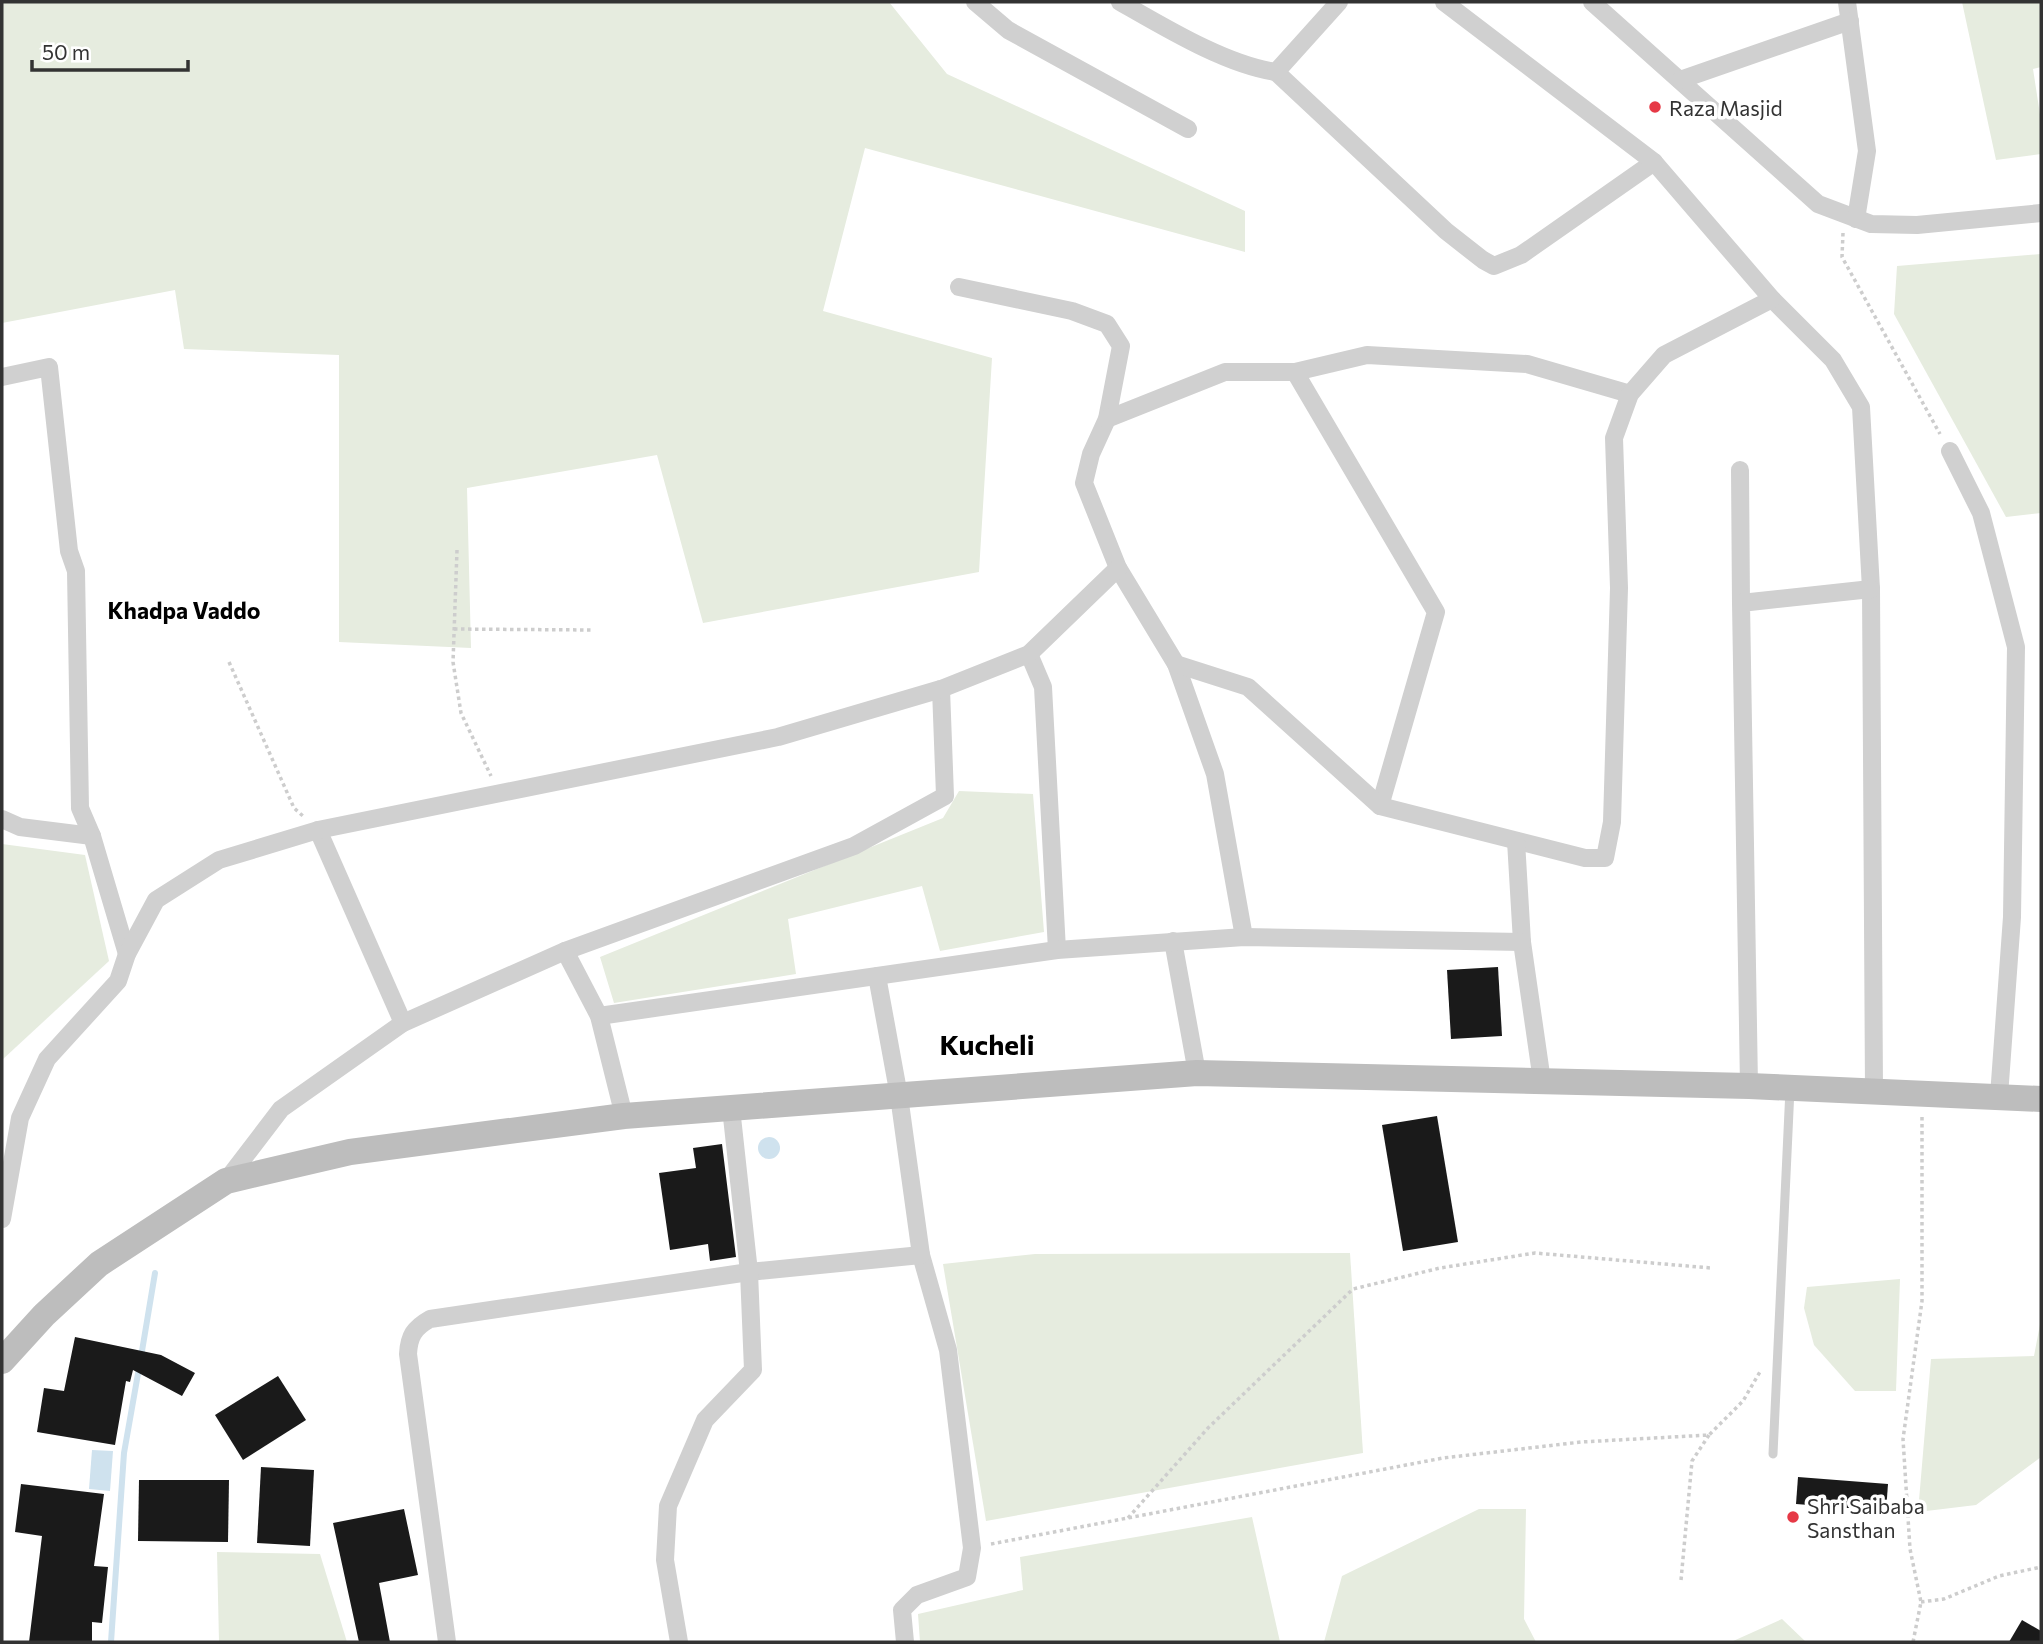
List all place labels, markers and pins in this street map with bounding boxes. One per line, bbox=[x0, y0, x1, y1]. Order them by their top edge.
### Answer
place label: Raza Masjid bbox=[1669, 95, 1783, 120]
marker: Raza Masjid bbox=[1647, 99, 1663, 115]
place label: Shri Saibaba Sansthan bbox=[1807, 1493, 1925, 1542]
marker: Shri Saibaba Sansthan bbox=[1785, 1509, 1801, 1525]

